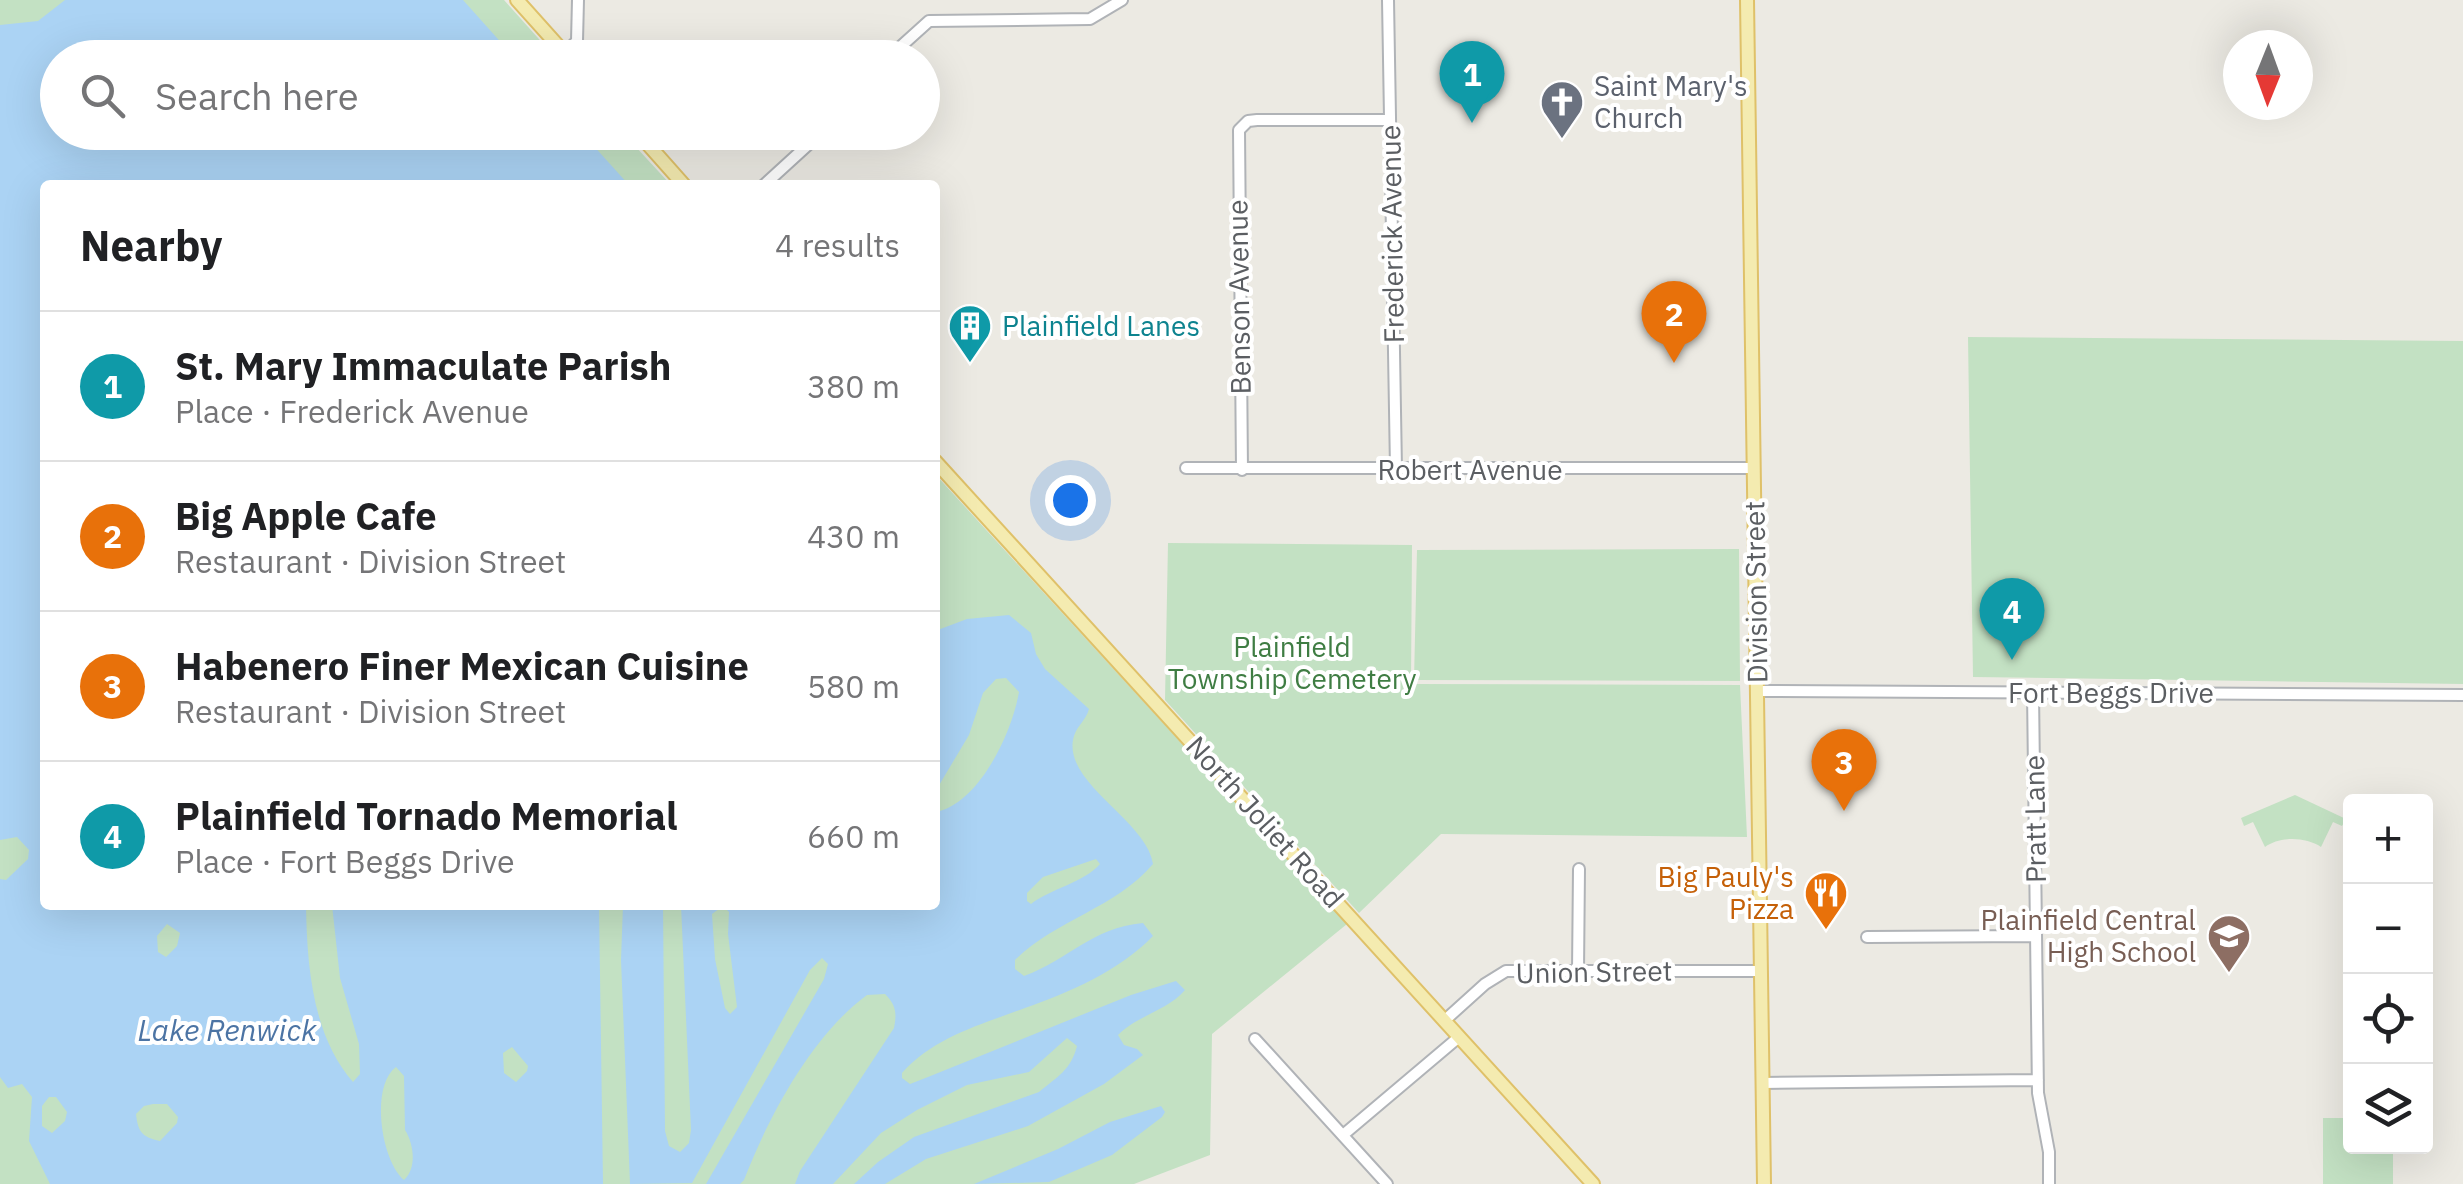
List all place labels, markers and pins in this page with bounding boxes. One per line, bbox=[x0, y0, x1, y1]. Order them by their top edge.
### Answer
pin: 1 bbox=[1440, 41, 1504, 123]
place label: Saint Mary's Church bbox=[1594, 67, 1748, 136]
church icon: Saint Mary's Church bbox=[1539, 79, 1585, 140]
pin: 2 bbox=[1642, 280, 1706, 363]
building icon: Plainfield Lanes bbox=[947, 303, 993, 364]
place label: Plainfield Lanes bbox=[1002, 307, 1200, 344]
pin: 4 bbox=[1980, 578, 2044, 660]
pin: 3 bbox=[1812, 728, 1876, 811]
place label: Big Pauly's Pizza bbox=[1657, 858, 1794, 927]
restaurant icon: Big Pauly's Pizza bbox=[1803, 870, 1849, 931]
place label: Plainfield Central High School bbox=[1981, 901, 2196, 970]
school or university icon: Plainfield Central High School bbox=[2206, 913, 2252, 974]

